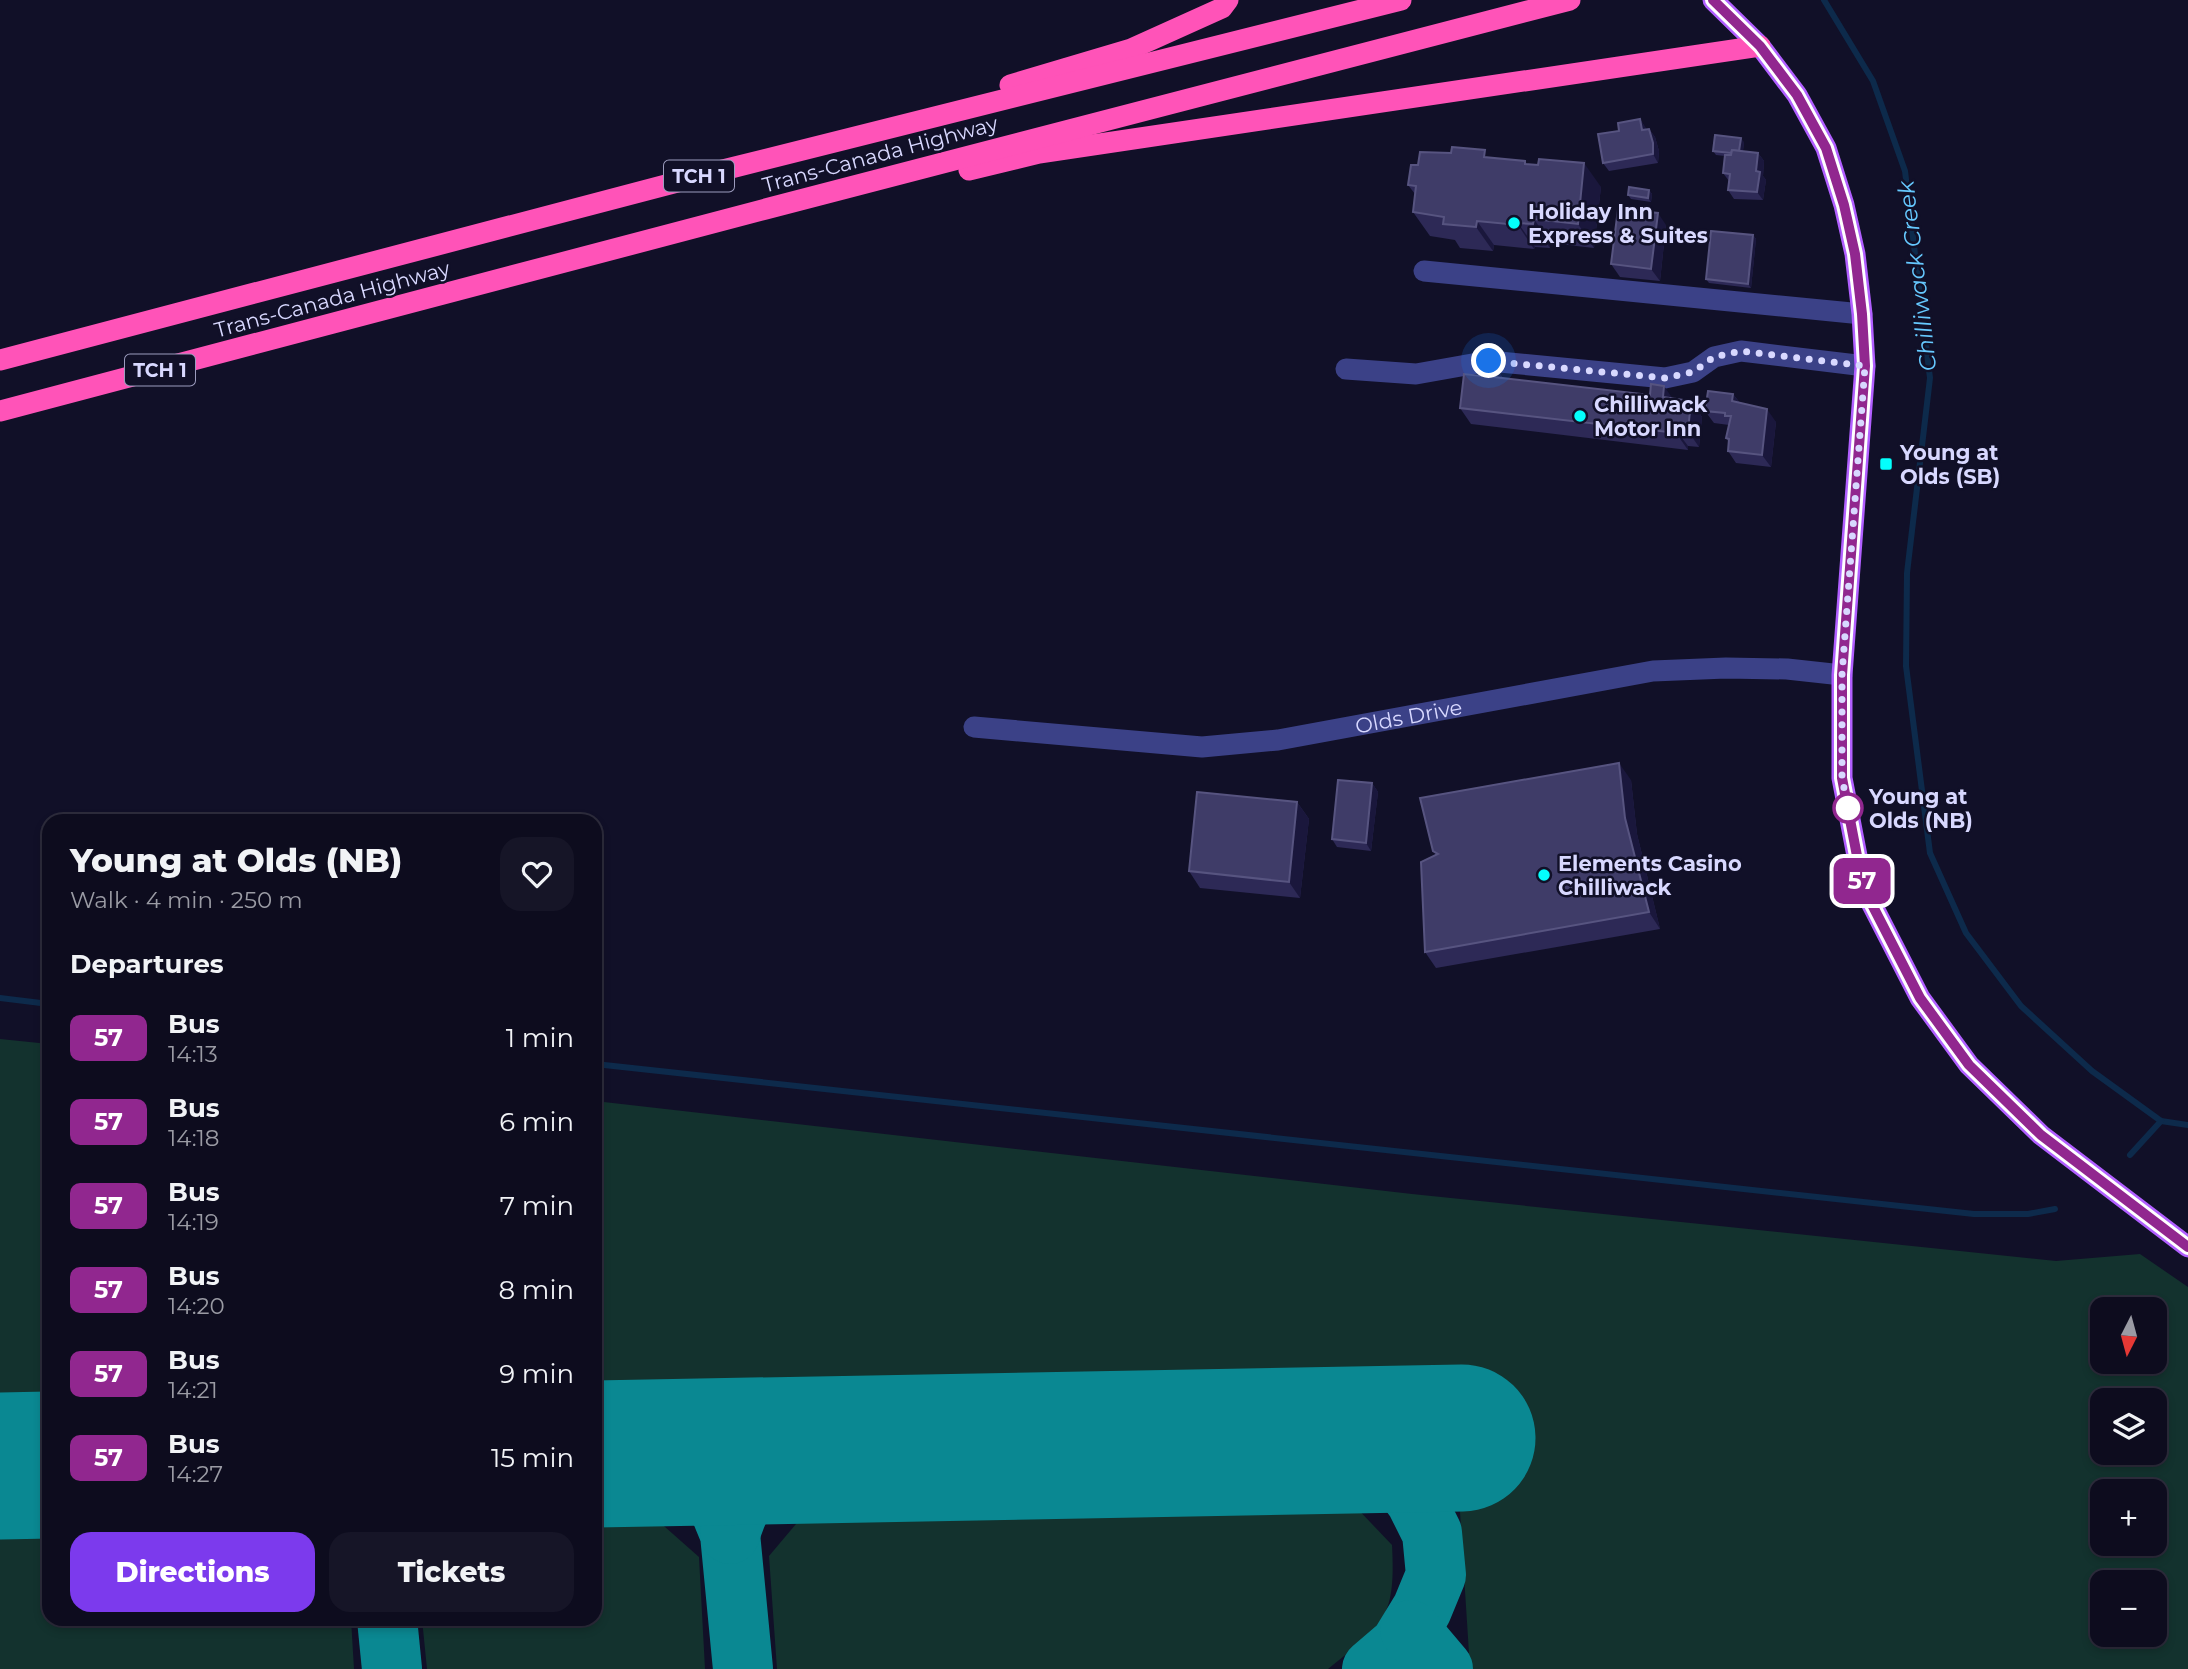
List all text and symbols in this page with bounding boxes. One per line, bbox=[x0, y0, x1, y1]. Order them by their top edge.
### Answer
street label: Trans-Canada Highway bbox=[760, 110, 1001, 197]
road number: TCH 1 bbox=[664, 160, 734, 192]
water label: Chilliwack Creek bbox=[1891, 178, 1943, 373]
place label: Holiday Inn Express & Suites bbox=[1528, 199, 1708, 248]
marker: Holiday Inn Express & Suites bbox=[1506, 215, 1522, 231]
street label: Trans-Canada Highway bbox=[212, 255, 453, 342]
your location bbox=[1471, 343, 1506, 378]
road number: TCH 1 bbox=[125, 354, 195, 386]
place label: Chilliwack Motor Inn bbox=[1594, 392, 1708, 441]
marker: Chilliwack Motor Inn bbox=[1572, 408, 1588, 424]
place label: Young at Olds (SB) bbox=[1899, 440, 2000, 489]
marker: Young at Olds (SB) bbox=[1878, 456, 1894, 472]
street label: Olds Drive bbox=[1353, 694, 1464, 738]
place label: Young at Olds (NB) bbox=[1868, 784, 1973, 833]
marker: Young at Olds (NB) bbox=[1833, 793, 1863, 823]
button: heart bbox=[500, 837, 574, 911]
text: Young at Olds (NB) bbox=[70, 840, 402, 880]
place label: Elements Casino Chilliwack bbox=[1558, 851, 1742, 900]
line badge: 57 bbox=[1830, 858, 1894, 904]
text: 57 bbox=[1848, 866, 1876, 895]
marker: Elements Casino Chilliwack bbox=[1536, 867, 1552, 883]
text: Walk · 4 min · 250 m bbox=[70, 886, 303, 914]
text: Departures bbox=[70, 948, 224, 980]
text: Bus bbox=[168, 1008, 220, 1040]
text: 1 min bbox=[506, 1022, 574, 1054]
text: 57 bbox=[94, 1023, 123, 1052]
text: 14:13 bbox=[168, 1040, 218, 1068]
text: Bus bbox=[168, 1092, 220, 1124]
text: 6 min bbox=[499, 1106, 574, 1138]
text: 57 bbox=[94, 1107, 123, 1136]
text: 14:18 bbox=[168, 1124, 220, 1152]
text: Bus bbox=[168, 1176, 220, 1208]
text: 7 min bbox=[500, 1190, 574, 1222]
text: 57 bbox=[94, 1191, 123, 1220]
text: 14:19 bbox=[168, 1208, 219, 1236]
text: Bus bbox=[168, 1260, 220, 1292]
text: 8 min bbox=[498, 1274, 574, 1306]
text: 57 bbox=[94, 1275, 123, 1304]
text: 14:20 bbox=[168, 1292, 225, 1320]
north arrow bbox=[2090, 1297, 2166, 1374]
map controls bbox=[2090, 1297, 2167, 1647]
text: Bus bbox=[168, 1344, 220, 1376]
text: 9 min bbox=[499, 1358, 574, 1390]
text: 57 bbox=[94, 1359, 123, 1388]
text: 14:21 bbox=[168, 1376, 218, 1404]
button: layers bbox=[2090, 1388, 2167, 1465]
text: Bus bbox=[168, 1428, 220, 1460]
text: 15 min bbox=[491, 1442, 574, 1474]
text: 57 bbox=[94, 1443, 123, 1472]
text: 14:27 bbox=[168, 1460, 223, 1488]
button: + bbox=[2090, 1479, 2167, 1556]
button: Directions bbox=[70, 1532, 315, 1612]
button: Tickets bbox=[329, 1532, 574, 1612]
button: − bbox=[2090, 1570, 2167, 1647]

